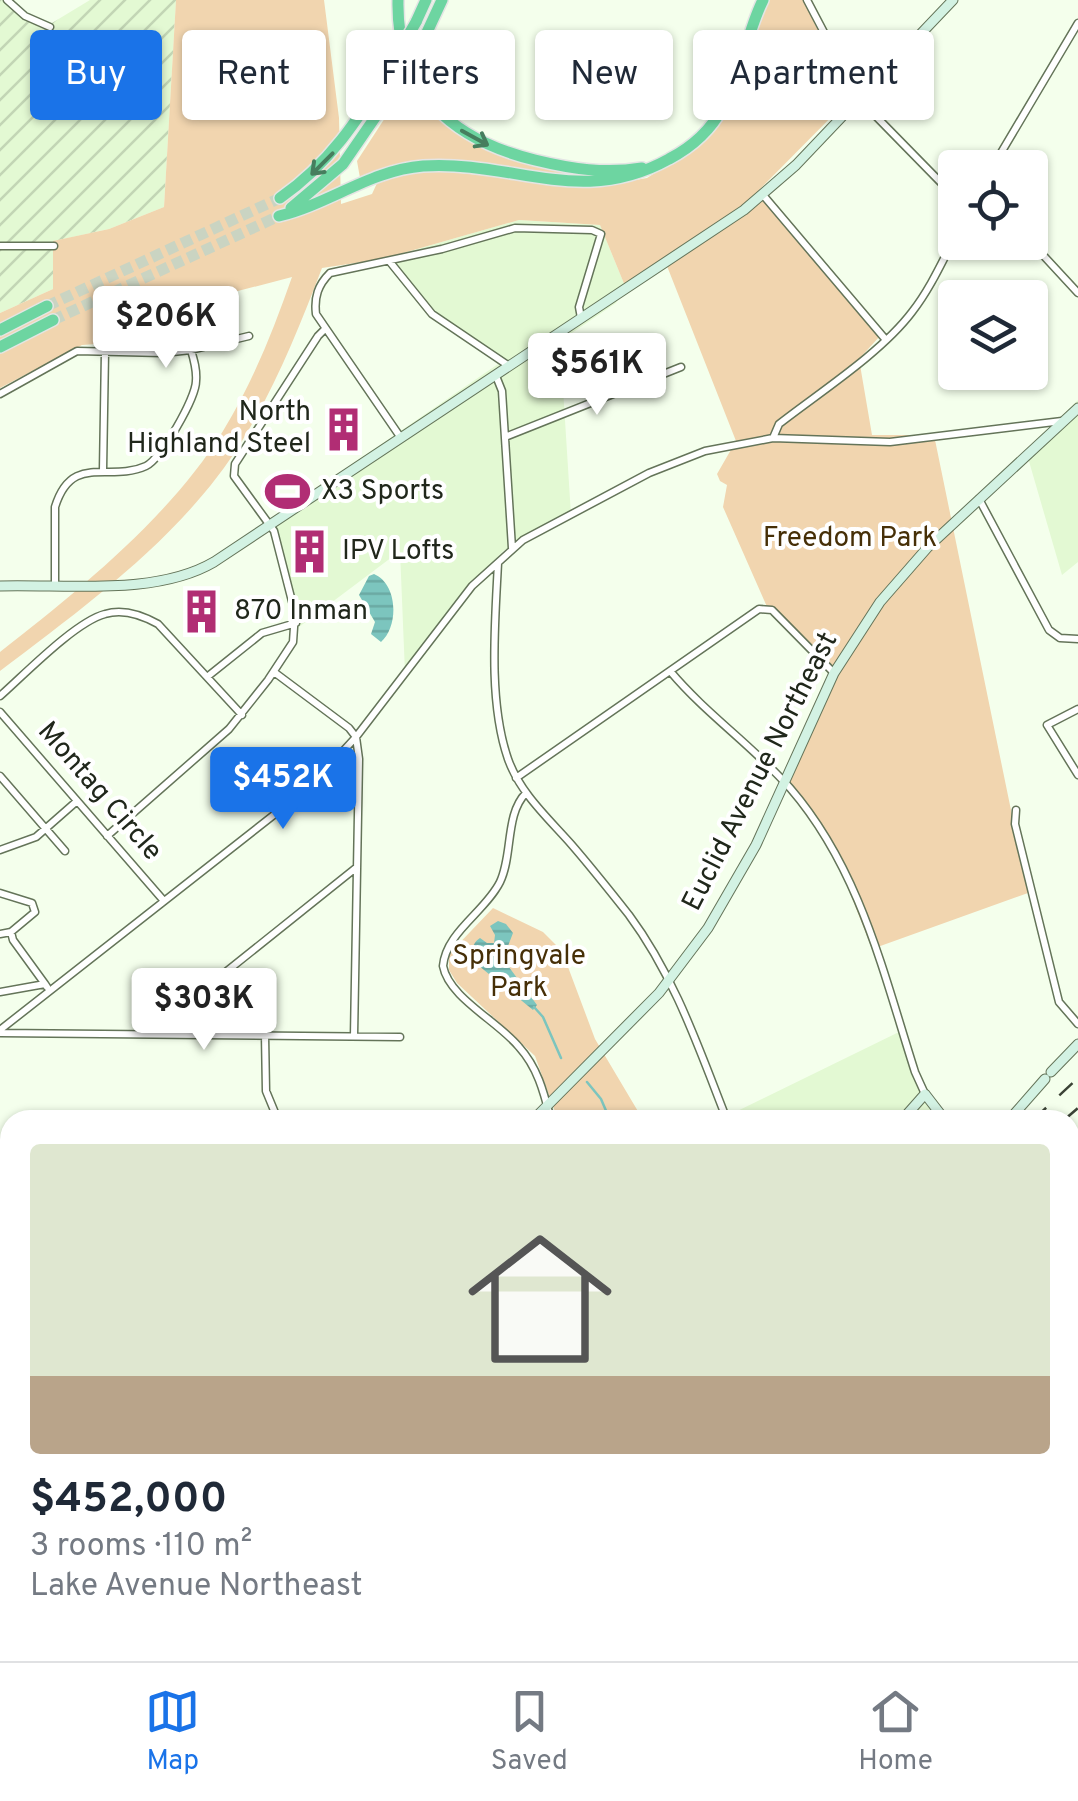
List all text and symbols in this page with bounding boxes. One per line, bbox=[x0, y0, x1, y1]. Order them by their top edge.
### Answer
chip: Buy bbox=[30, 30, 162, 120]
chip: Rent bbox=[182, 30, 326, 120]
chip: Filters bbox=[346, 30, 515, 120]
chip: New bbox=[535, 30, 673, 120]
chip: Apartment bbox=[693, 30, 934, 120]
one-way arrow bbox=[459, 129, 489, 149]
map controls bbox=[938, 150, 1048, 390]
button: locate bbox=[938, 150, 1048, 260]
one-way arrow bbox=[310, 152, 334, 176]
button: layers bbox=[938, 280, 1048, 390]
pin: $206K bbox=[96, 286, 236, 371]
text: $206K bbox=[115, 298, 217, 338]
pin: $561K bbox=[527, 333, 667, 418]
text: $561K bbox=[550, 345, 644, 385]
place label: North Highland Steel bbox=[127, 395, 311, 463]
building icon: North Highland Steel bbox=[320, 405, 368, 453]
sports icon: X3 Sports bbox=[264, 468, 312, 516]
place label: X3 Sports bbox=[321, 474, 444, 510]
park label: Freedom Park bbox=[763, 521, 937, 557]
building icon: IPV Lofts bbox=[285, 528, 333, 576]
place label: IPV Lofts bbox=[342, 534, 455, 570]
building icon: 870 Inman bbox=[177, 588, 225, 636]
place label: 870 Inman bbox=[234, 594, 368, 630]
street label: Euclid Avenue Northeast bbox=[675, 627, 847, 917]
street label: Montag Circle bbox=[29, 715, 169, 869]
pin: $452K bbox=[213, 747, 353, 832]
text: $452K bbox=[232, 759, 334, 799]
park label: Springvale Park bbox=[452, 939, 586, 1007]
pin: $303K bbox=[134, 968, 274, 1053]
text: $303K bbox=[154, 980, 254, 1020]
icon: home bbox=[450, 1209, 630, 1389]
text: $452,000 bbox=[30, 1474, 227, 1527]
text: 3 rooms · 110 m² bbox=[30, 1527, 252, 1567]
text: Lake Avenue Northeast bbox=[30, 1567, 363, 1607]
tab: Map bbox=[145, 1684, 200, 1780]
tab: Saved bbox=[491, 1684, 568, 1780]
tab: Home bbox=[858, 1684, 933, 1780]

